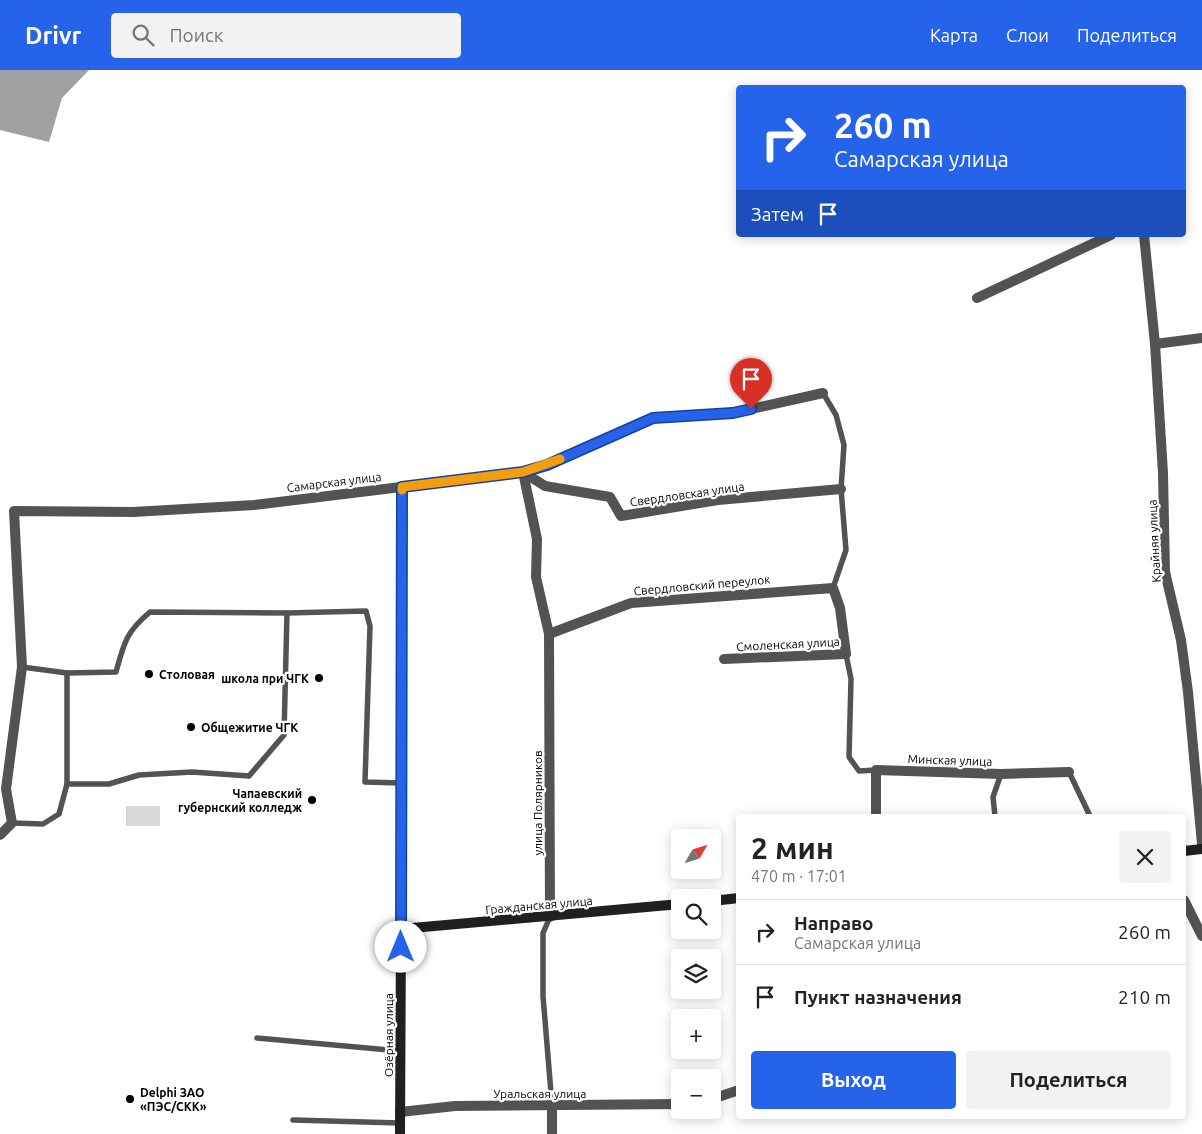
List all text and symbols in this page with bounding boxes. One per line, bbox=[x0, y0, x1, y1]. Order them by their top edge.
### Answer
search box bbox=[111, 13, 461, 58]
icon: search bbox=[129, 21, 157, 49]
text: Drivr bbox=[25, 22, 81, 49]
text: Поиск bbox=[169, 24, 224, 46]
text: Карта bbox=[930, 25, 978, 45]
text: Слои bbox=[1006, 25, 1049, 45]
text: Поделиться bbox=[1077, 25, 1177, 45]
icon: right bbox=[751, 105, 816, 170]
text: 260 m bbox=[834, 105, 932, 145]
text: Самарская улица bbox=[834, 146, 1009, 171]
icon: arrive bbox=[814, 200, 842, 228]
text: Затем bbox=[751, 203, 804, 225]
pin bbox=[730, 358, 772, 409]
icon: arrive bbox=[737, 365, 765, 393]
street label: Самарская улица bbox=[286, 470, 382, 494]
street label: Свердловская улица bbox=[629, 480, 745, 508]
street label: Крайняя улица bbox=[1145, 499, 1163, 583]
street label: Свердловский переулок bbox=[633, 573, 771, 597]
street label: Смоленская улица bbox=[736, 635, 840, 653]
marker: Столовая bbox=[143, 668, 155, 680]
place label: Столовая bbox=[159, 668, 215, 681]
place label: школа при ЧГК bbox=[221, 672, 309, 685]
marker: школа при ЧГК bbox=[313, 672, 325, 684]
marker: Общежитие ЧГК bbox=[185, 721, 197, 733]
place label: Общежитие ЧГК bbox=[201, 721, 298, 734]
street label: улица Полярников bbox=[531, 750, 544, 856]
street label: Минская улица bbox=[908, 752, 992, 768]
place label: Чапаевский губернский колледж bbox=[178, 787, 302, 814]
marker: Чапаевский губернский колледж bbox=[306, 794, 318, 806]
north arrow bbox=[671, 829, 721, 879]
map controls bbox=[671, 829, 721, 1119]
text: 2 мин bbox=[751, 831, 834, 865]
button: close bbox=[1119, 831, 1171, 883]
text: 470 m · 17:01 bbox=[751, 867, 847, 885]
button: search bbox=[671, 889, 721, 939]
street label: Гражданская улица bbox=[485, 894, 593, 916]
text: Направо bbox=[794, 912, 874, 934]
icon: right bbox=[751, 918, 779, 946]
position arrow bbox=[374, 920, 426, 972]
text: 260 m bbox=[1118, 921, 1171, 943]
text: Самарская улица bbox=[794, 934, 921, 952]
button: layers bbox=[671, 949, 721, 999]
icon: arrive bbox=[751, 983, 779, 1011]
text: Пункт назначения bbox=[794, 986, 962, 1008]
text: 210 m bbox=[1118, 986, 1171, 1008]
street label: Озёрная улица bbox=[382, 993, 395, 1077]
button: + bbox=[671, 1009, 721, 1059]
button: Выход bbox=[751, 1051, 956, 1109]
button: Поделиться bbox=[966, 1051, 1171, 1109]
button: − bbox=[671, 1069, 721, 1119]
place label: Delphi ЗАО «ПЭС/СКК» bbox=[140, 1086, 207, 1113]
street label: Уральская улица bbox=[493, 1087, 587, 1100]
marker: Delphi ЗАО «ПЭС/СКК» bbox=[124, 1093, 136, 1105]

